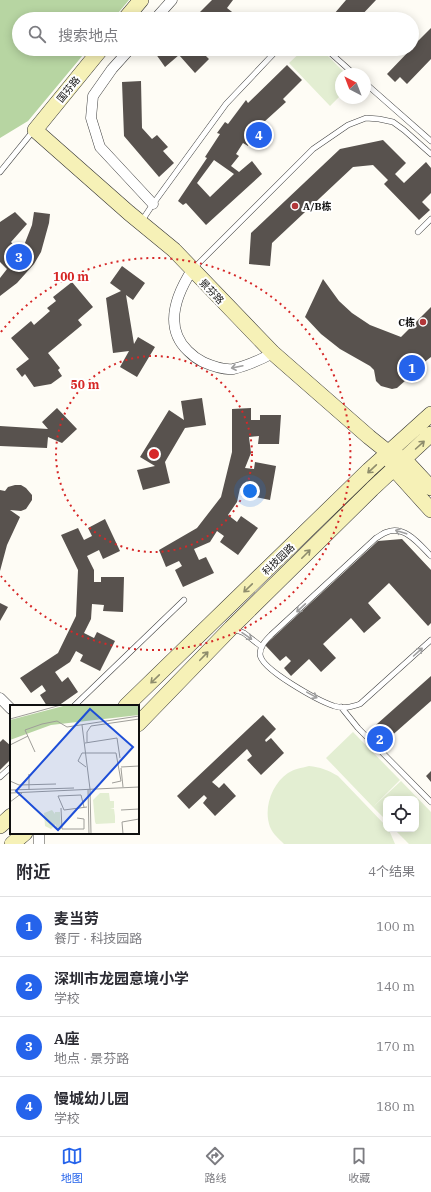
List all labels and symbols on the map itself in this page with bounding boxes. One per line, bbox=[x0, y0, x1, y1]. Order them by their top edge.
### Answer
north arrow bbox=[335, 68, 371, 104]
street label: 国芬路 bbox=[54, 74, 83, 105]
pin: 4 bbox=[246, 120, 272, 150]
place label: A/B栋 bbox=[303, 200, 332, 213]
marker: A/B栋 bbox=[290, 201, 300, 211]
pin: 3 bbox=[6, 242, 32, 272]
text: 100 m bbox=[53, 269, 89, 284]
street label: 景芬路 bbox=[197, 276, 227, 307]
place label: C栋 bbox=[398, 316, 415, 329]
marker: C栋 bbox=[418, 317, 428, 327]
pin: 1 bbox=[399, 353, 425, 383]
one-way arrow bbox=[230, 364, 243, 372]
text: 50 m bbox=[71, 377, 100, 392]
one-way arrow bbox=[414, 440, 425, 449]
centre of rings bbox=[147, 447, 161, 461]
one-way arrow bbox=[366, 464, 377, 473]
your location bbox=[240, 481, 260, 501]
one-way arrow bbox=[395, 528, 408, 535]
street label: 科技园路 bbox=[259, 541, 297, 578]
one-way arrow bbox=[301, 549, 311, 559]
one-way arrow bbox=[243, 583, 253, 593]
one-way arrow bbox=[296, 603, 306, 613]
one-way arrow bbox=[242, 632, 253, 640]
one-way arrow bbox=[413, 647, 423, 656]
one-way arrow bbox=[199, 651, 209, 661]
one-way arrow bbox=[150, 674, 160, 683]
one-way arrow bbox=[306, 691, 318, 699]
inset map bbox=[10, 705, 139, 834]
pin: 2 bbox=[367, 724, 393, 754]

